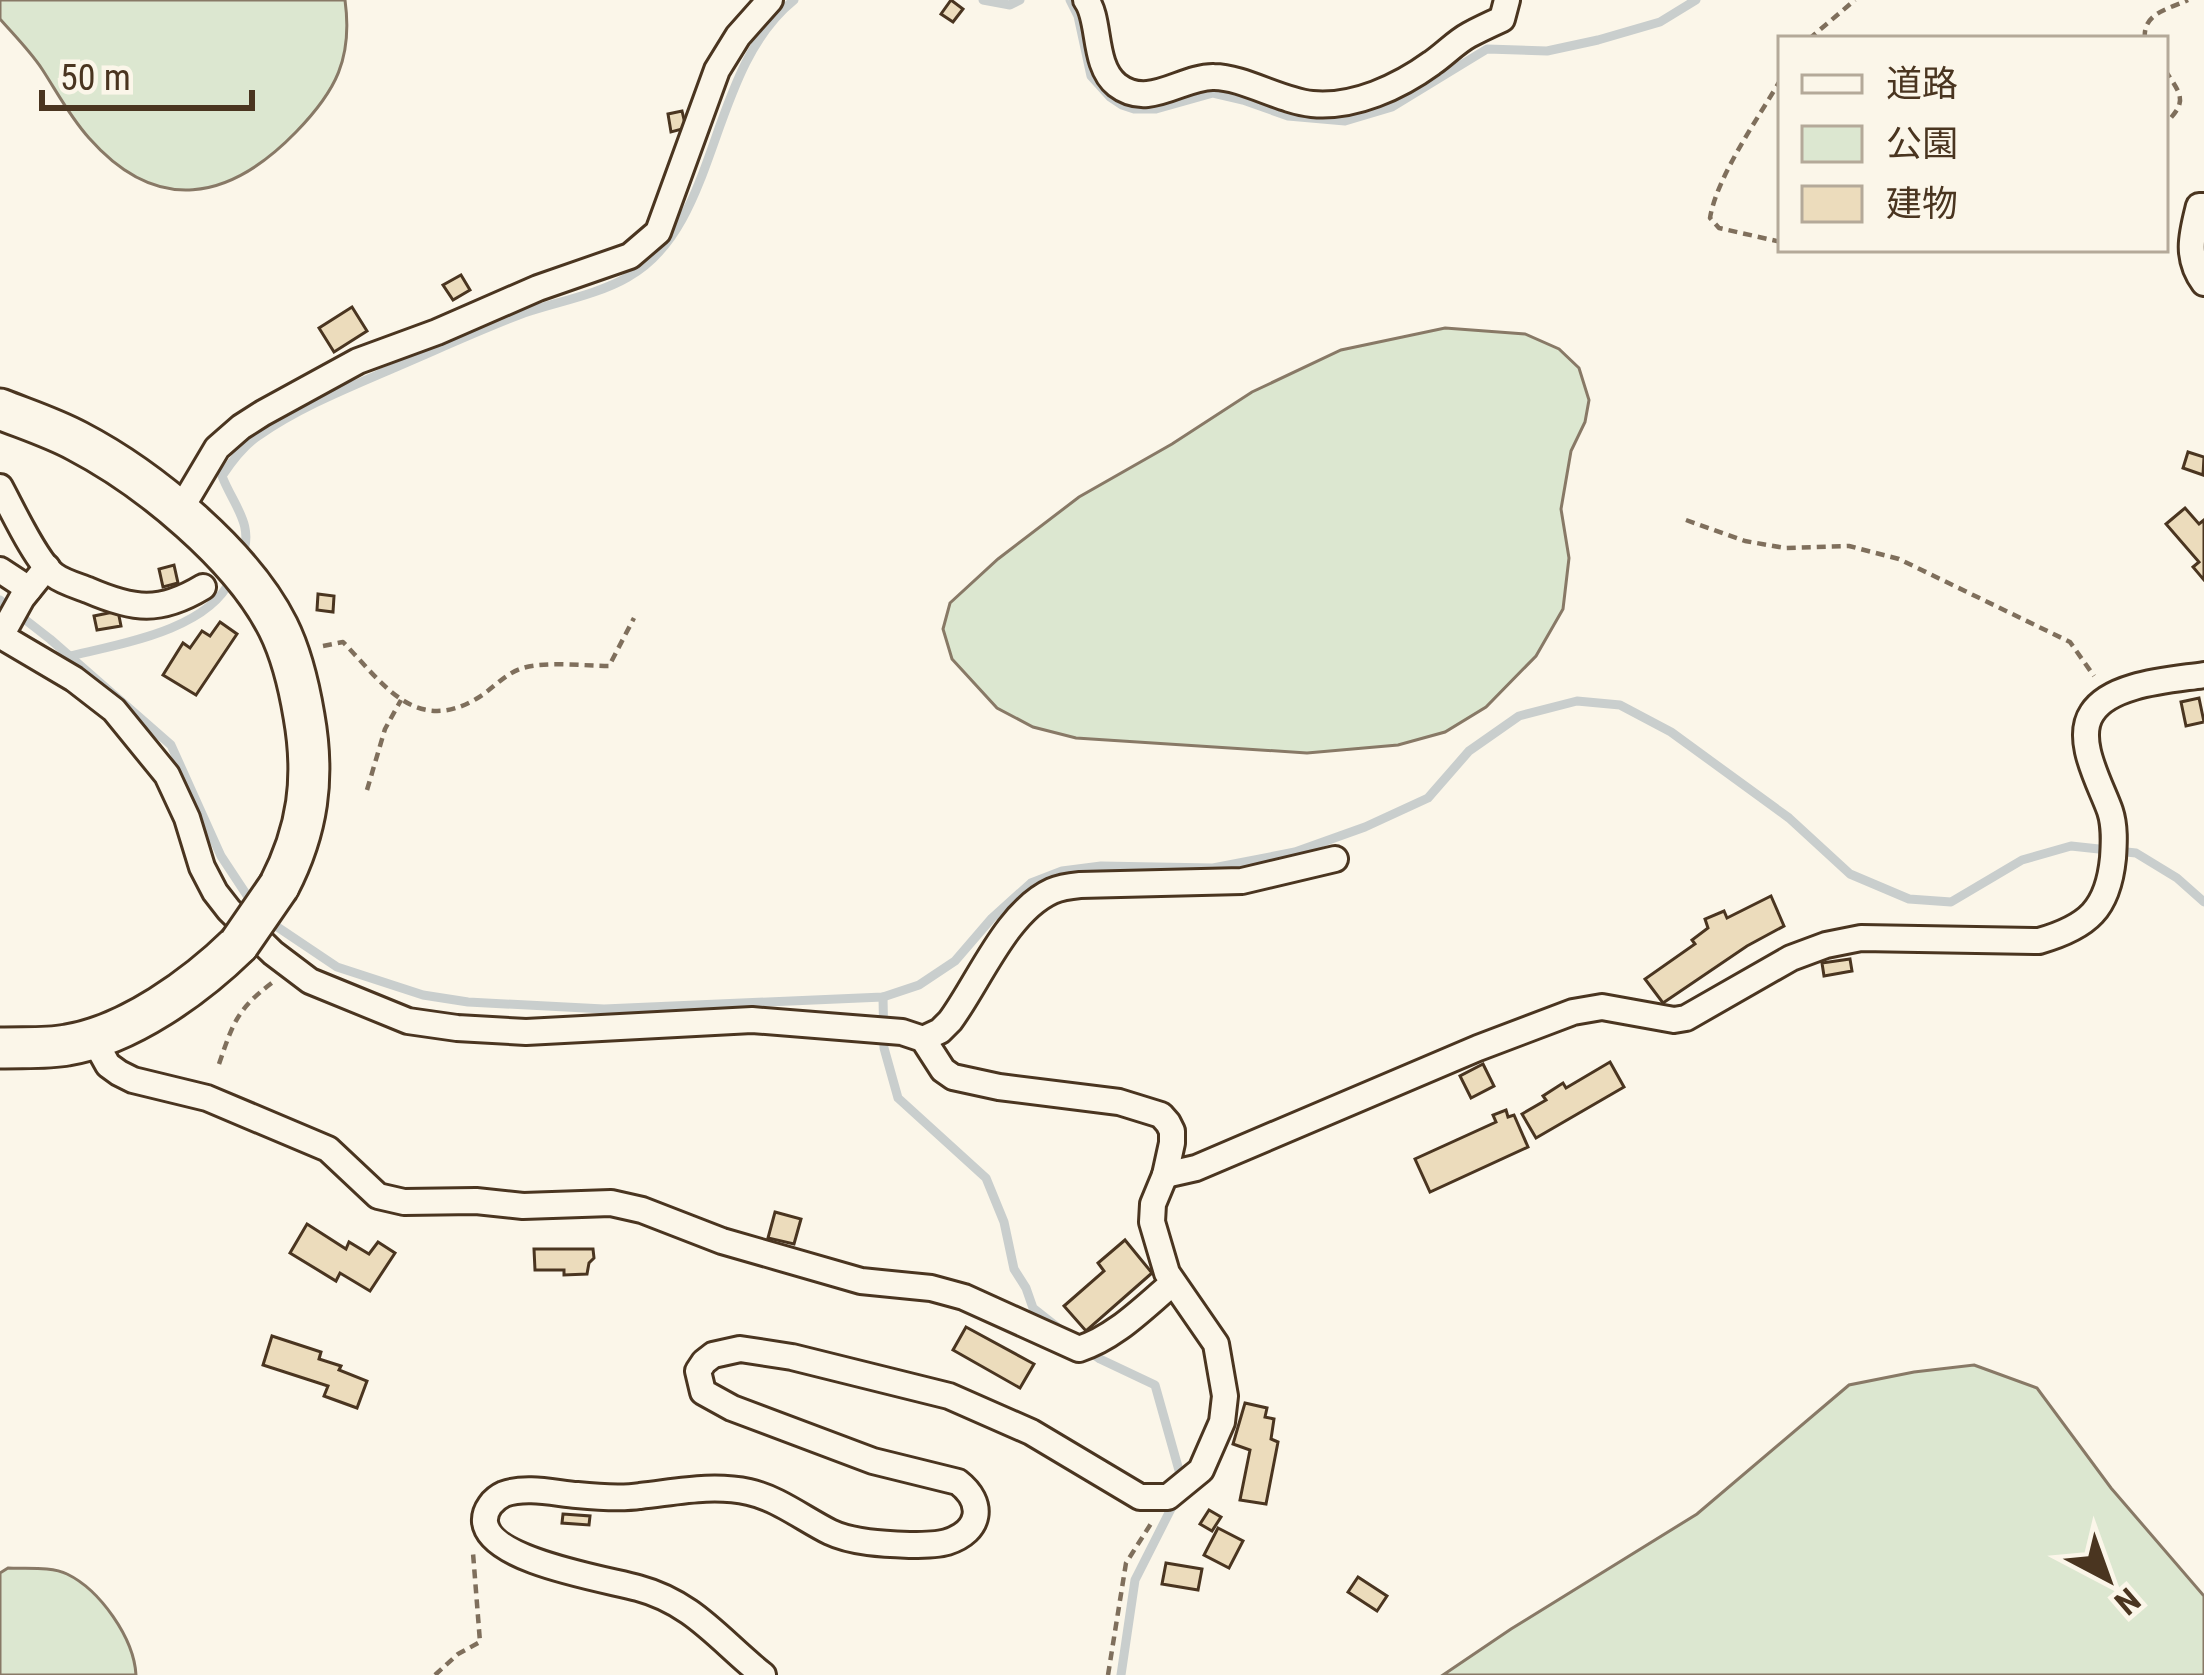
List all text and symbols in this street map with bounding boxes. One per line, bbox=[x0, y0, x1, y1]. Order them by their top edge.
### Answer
scale bar bbox=[42, 36, 252, 110]
legend bbox=[1778, 36, 2168, 252]
text: 50 m bbox=[60, 57, 131, 99]
text: 道路 bbox=[1886, 63, 1958, 105]
text: 公園 bbox=[1886, 123, 1958, 165]
text: 建物 bbox=[1886, 183, 1958, 225]
north arrow bbox=[2048, 1519, 2168, 1639]
text: N bbox=[2107, 1580, 2148, 1623]

